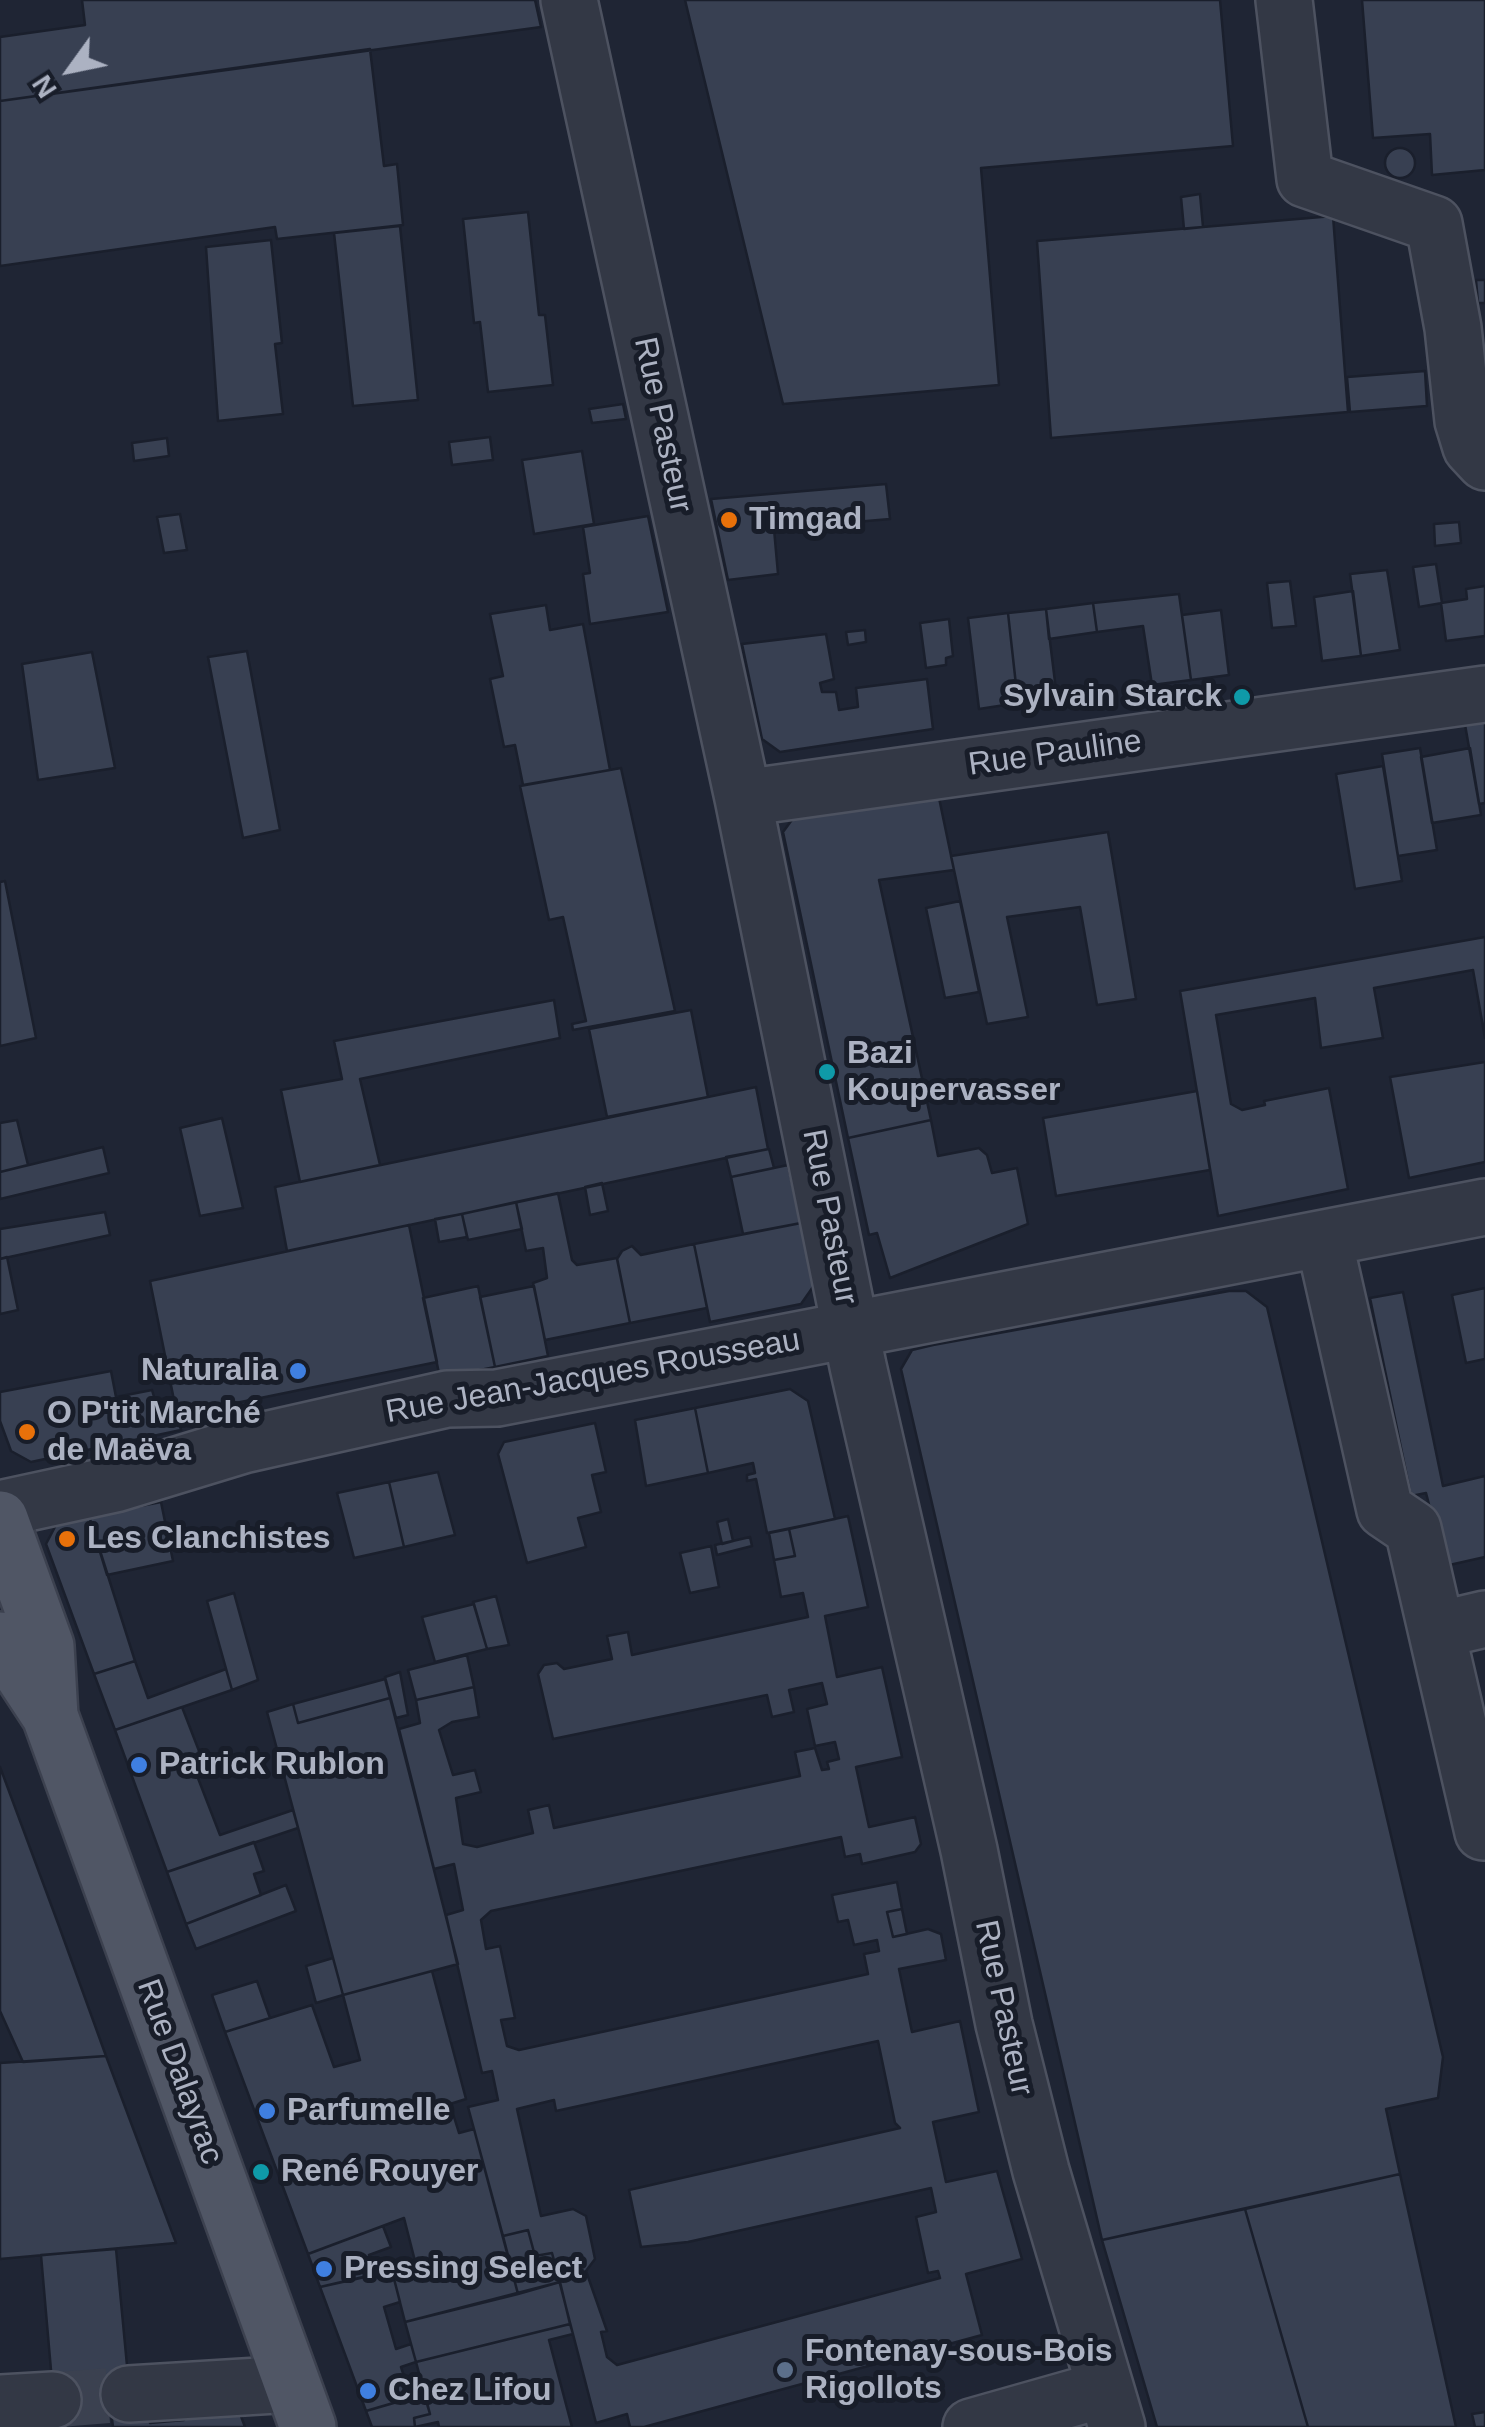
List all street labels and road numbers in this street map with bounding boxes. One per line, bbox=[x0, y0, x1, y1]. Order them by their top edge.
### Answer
street label: Rue Pasteur bbox=[625, 334, 699, 516]
street label: Rue Pauline bbox=[966, 723, 1144, 785]
street label: Rue Pasteur bbox=[793, 1126, 865, 1308]
street label: Rue Jean-Jacques Rousseau bbox=[383, 1322, 803, 1432]
street label: Rue Pasteur bbox=[966, 1917, 1040, 2099]
street label: Rue Dalayrac bbox=[128, 1974, 230, 2170]

